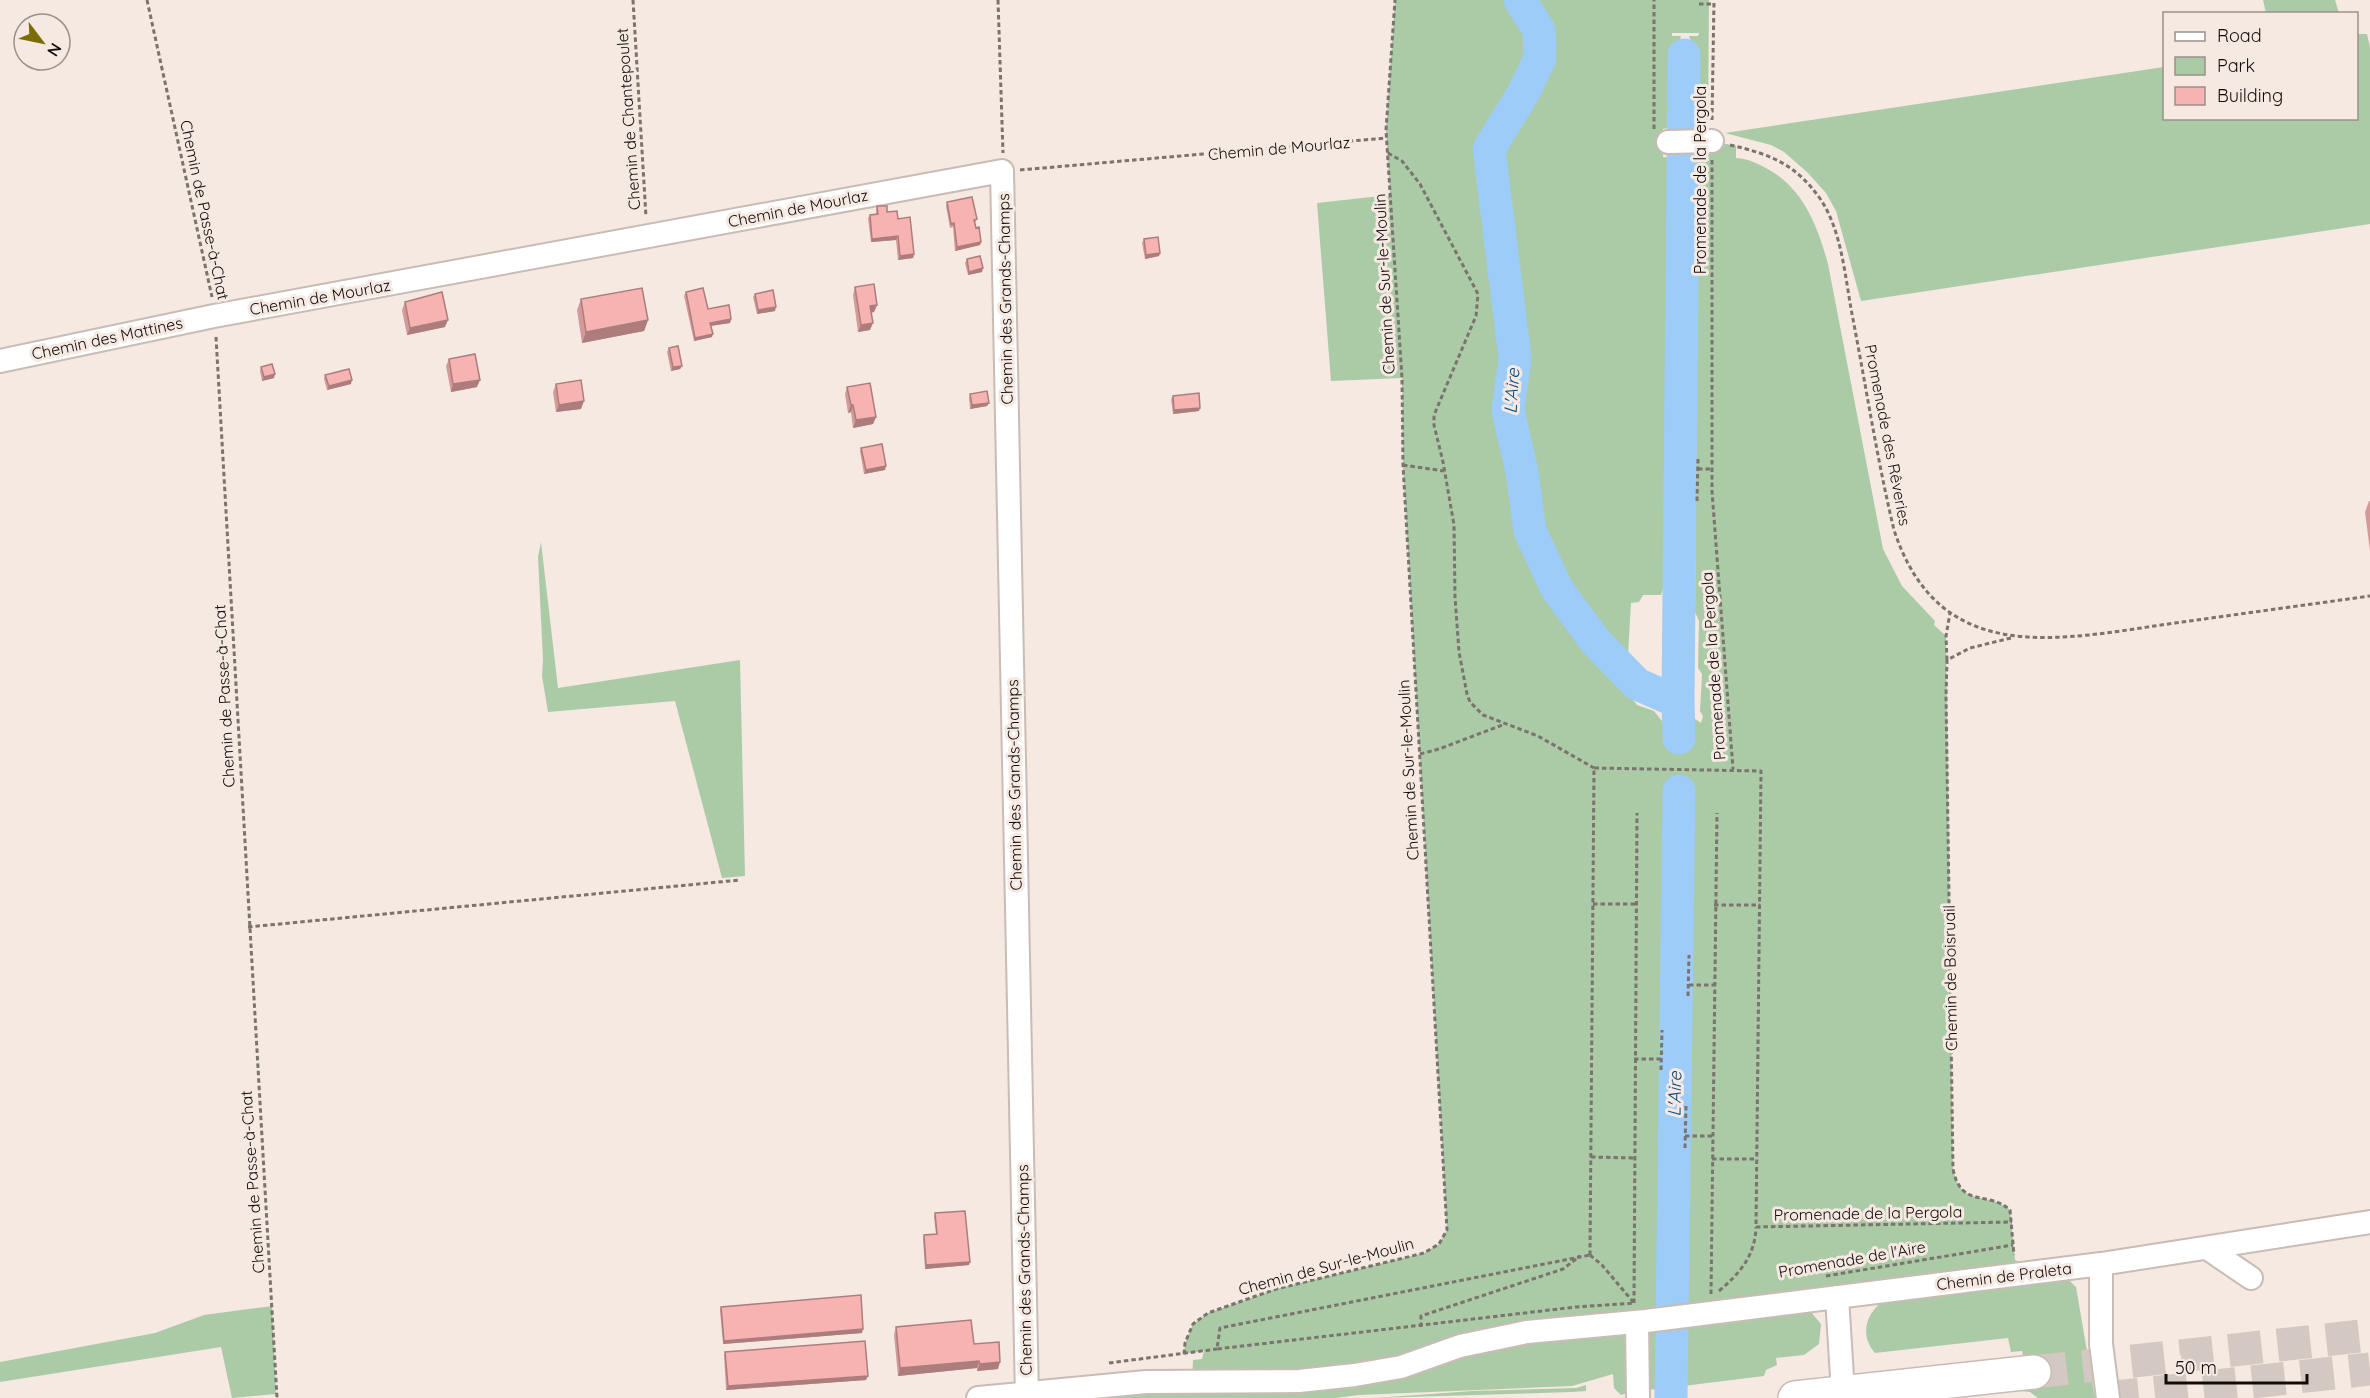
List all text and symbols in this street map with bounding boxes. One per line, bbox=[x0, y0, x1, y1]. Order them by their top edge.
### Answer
north arrow bbox=[12, 12, 72, 72]
legend bbox=[2163, 12, 2358, 120]
text: Road bbox=[2217, 24, 2262, 47]
street label: Chemin de Chantepoulet bbox=[612, 27, 644, 211]
text: N bbox=[43, 40, 66, 60]
text: Park bbox=[2217, 54, 2255, 77]
text: Building bbox=[2217, 84, 2283, 107]
street label: Promenade de la Pergola bbox=[1690, 86, 1710, 274]
street label: Chemin de Passe-à-Chat bbox=[176, 118, 234, 302]
street label: Chemin de Mourlaz bbox=[1207, 132, 1351, 164]
street label: Chemin de Mourlaz bbox=[726, 185, 870, 231]
street label: Chemin des Grands-Champs bbox=[993, 193, 1017, 405]
street label: Chemin de Sur-le-Moulin bbox=[1369, 193, 1399, 375]
street label: Chemin de Mourlaz bbox=[248, 275, 392, 319]
street label: Chemin des Mattines bbox=[30, 312, 184, 364]
street label: Promenade des Rêveries bbox=[1861, 343, 1915, 527]
water label: L'Aire bbox=[1498, 367, 1525, 414]
street label: Promenade de la Pergola bbox=[1696, 571, 1730, 761]
street label: Chemin de Passe-à-Chat bbox=[209, 604, 239, 788]
street label: Chemin des Grands-Champs bbox=[1002, 679, 1026, 891]
street label: Chemin de Sur-le-Moulin bbox=[1393, 679, 1423, 861]
street label: Chemin de Boisruail bbox=[1939, 905, 1961, 1051]
water label: L'Aire bbox=[1663, 1070, 1686, 1117]
street label: Chemin de Passe-à-Chat bbox=[236, 1090, 268, 1274]
street label: Chemin des Grands-Champs bbox=[1012, 1164, 1036, 1376]
street label: Promenade de la Pergola bbox=[1774, 1201, 1962, 1225]
street label: Chemin de Sur-le-Moulin bbox=[1236, 1233, 1416, 1299]
street label: Promenade de l'Aire bbox=[1777, 1236, 1927, 1282]
street label: Chemin de Praleta bbox=[1935, 1258, 2073, 1294]
scale bar bbox=[2166, 1347, 2307, 1385]
text: 50 m bbox=[2175, 1356, 2217, 1379]

